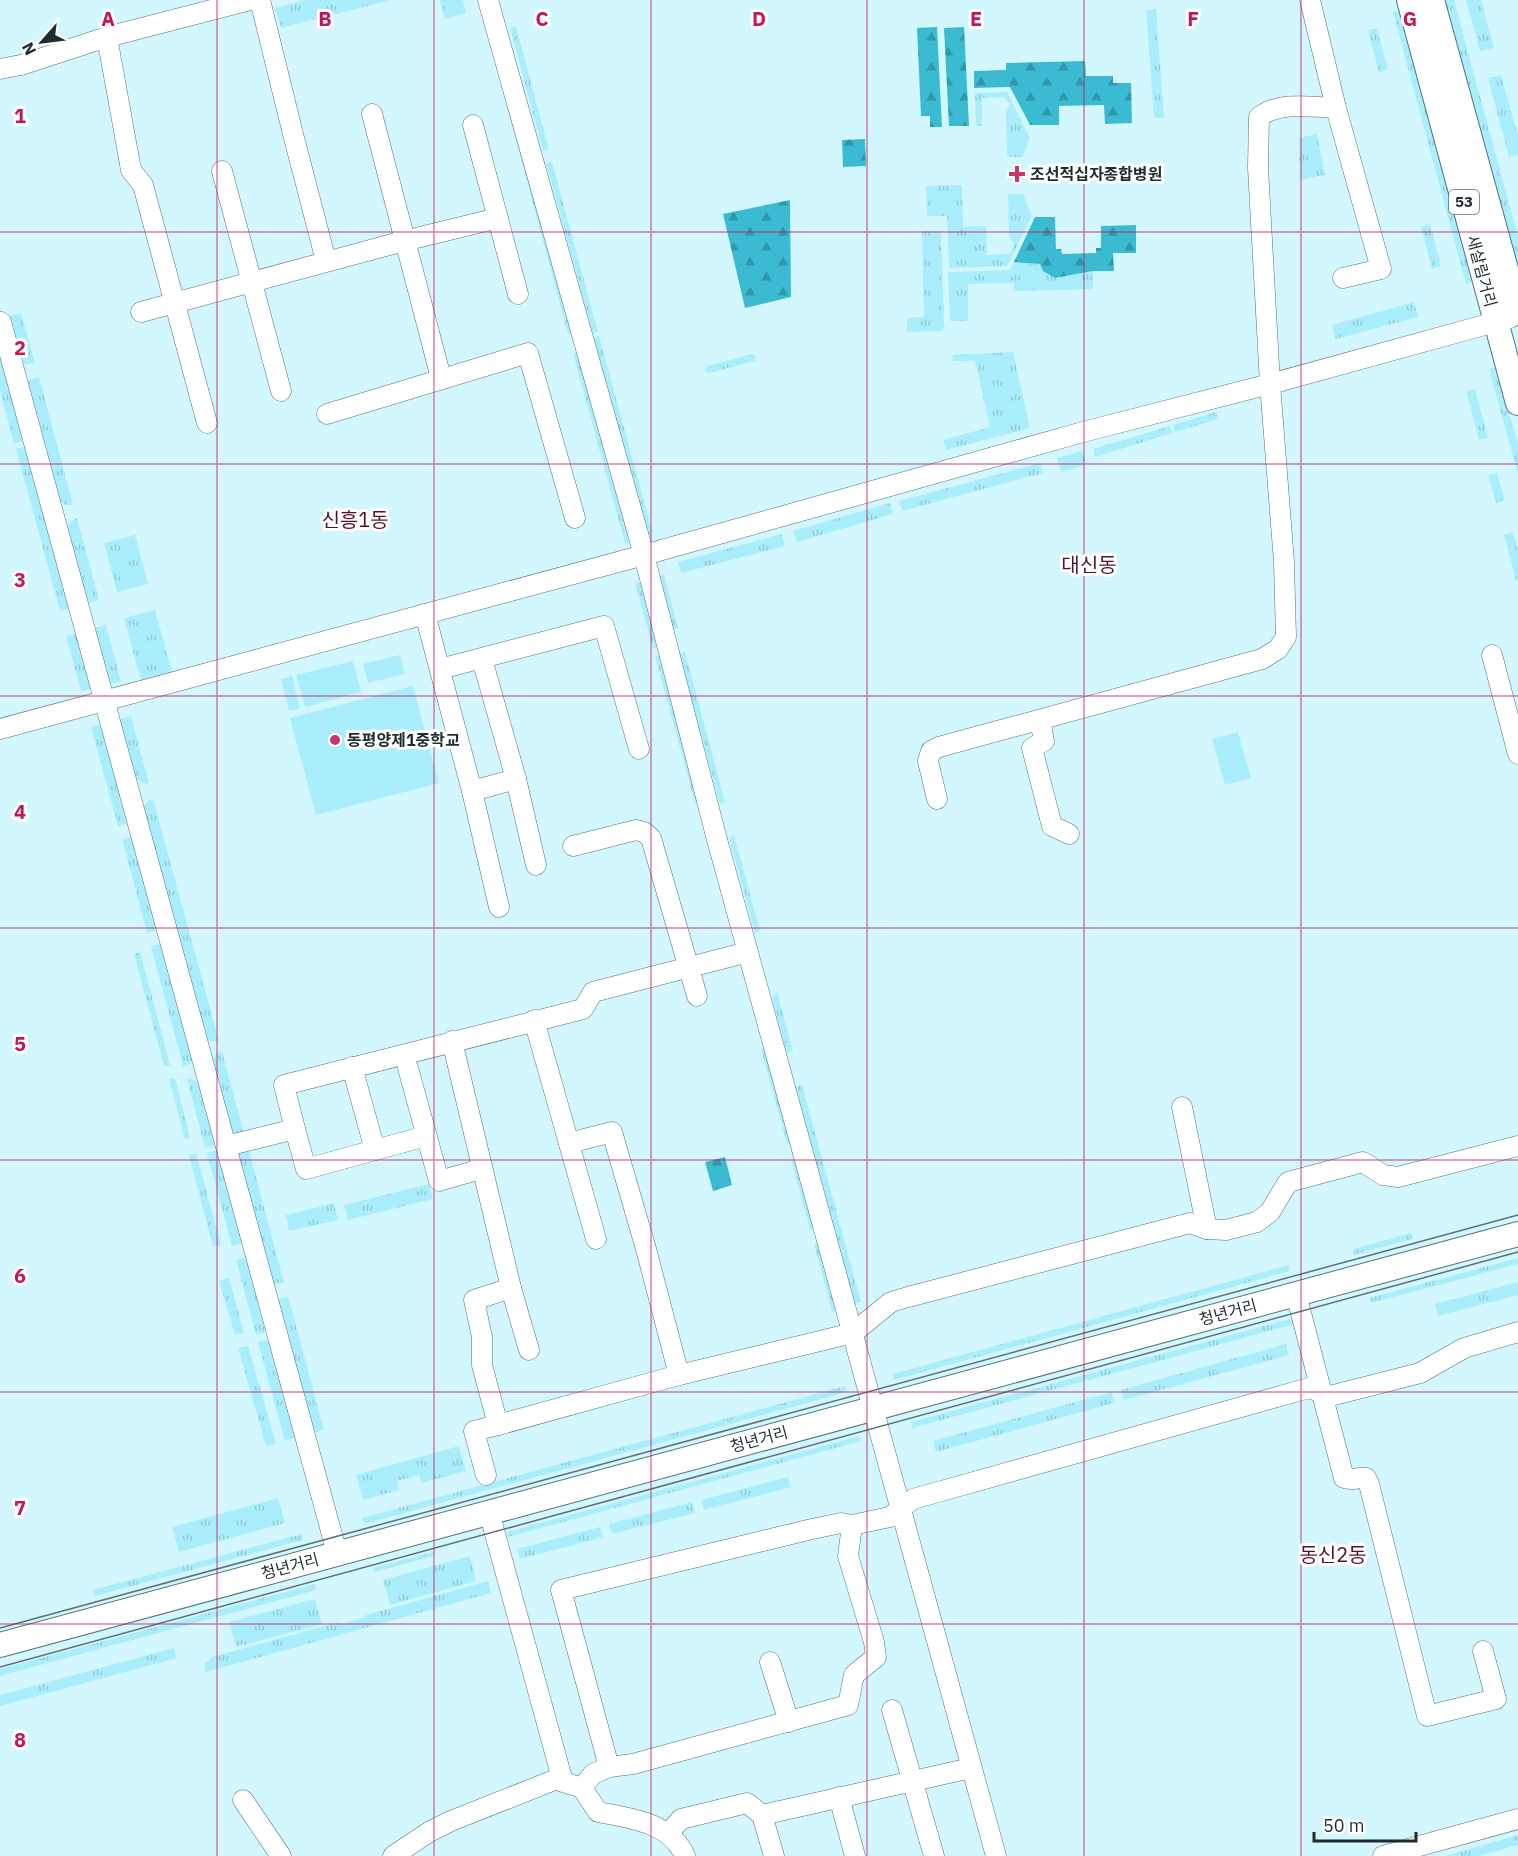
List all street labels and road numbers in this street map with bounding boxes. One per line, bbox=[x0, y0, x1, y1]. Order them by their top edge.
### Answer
road number: 53 bbox=[1449, 190, 1479, 214]
street label: 새살림거리 bbox=[1463, 233, 1501, 309]
street label: 청년거리 bbox=[1197, 1295, 1259, 1329]
street label: 청년거리 bbox=[728, 1422, 790, 1456]
street label: 청년거리 bbox=[259, 1549, 321, 1583]

